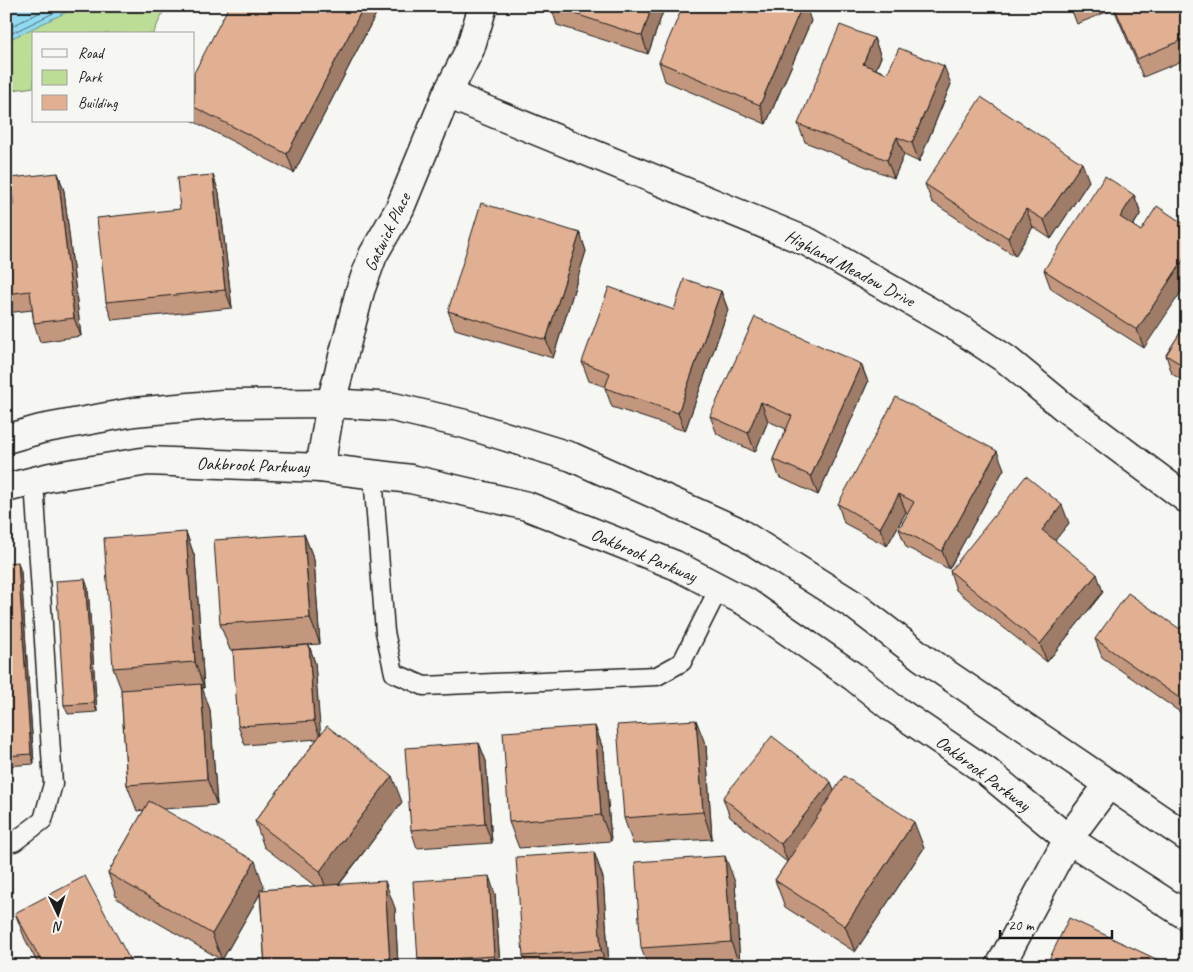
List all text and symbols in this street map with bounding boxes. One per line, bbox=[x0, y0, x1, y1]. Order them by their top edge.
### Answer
legend bbox=[32, 32, 195, 122]
text: Road bbox=[78, 44, 105, 63]
text: Park bbox=[78, 68, 103, 87]
text: Building bbox=[78, 94, 118, 113]
street label: Gatwick Place bbox=[359, 188, 416, 275]
street label: Highland Meadow Drive bbox=[781, 225, 920, 312]
street label: Oakbrook Parkway bbox=[196, 452, 311, 478]
street label: Oakbrook Parkway bbox=[588, 523, 702, 588]
street label: Oakbrook Parkway bbox=[931, 730, 1036, 817]
north arrow bbox=[32, 890, 82, 940]
scale bar bbox=[1000, 907, 1113, 939]
text: 20 m bbox=[1008, 916, 1035, 935]
text: N bbox=[52, 918, 64, 935]

